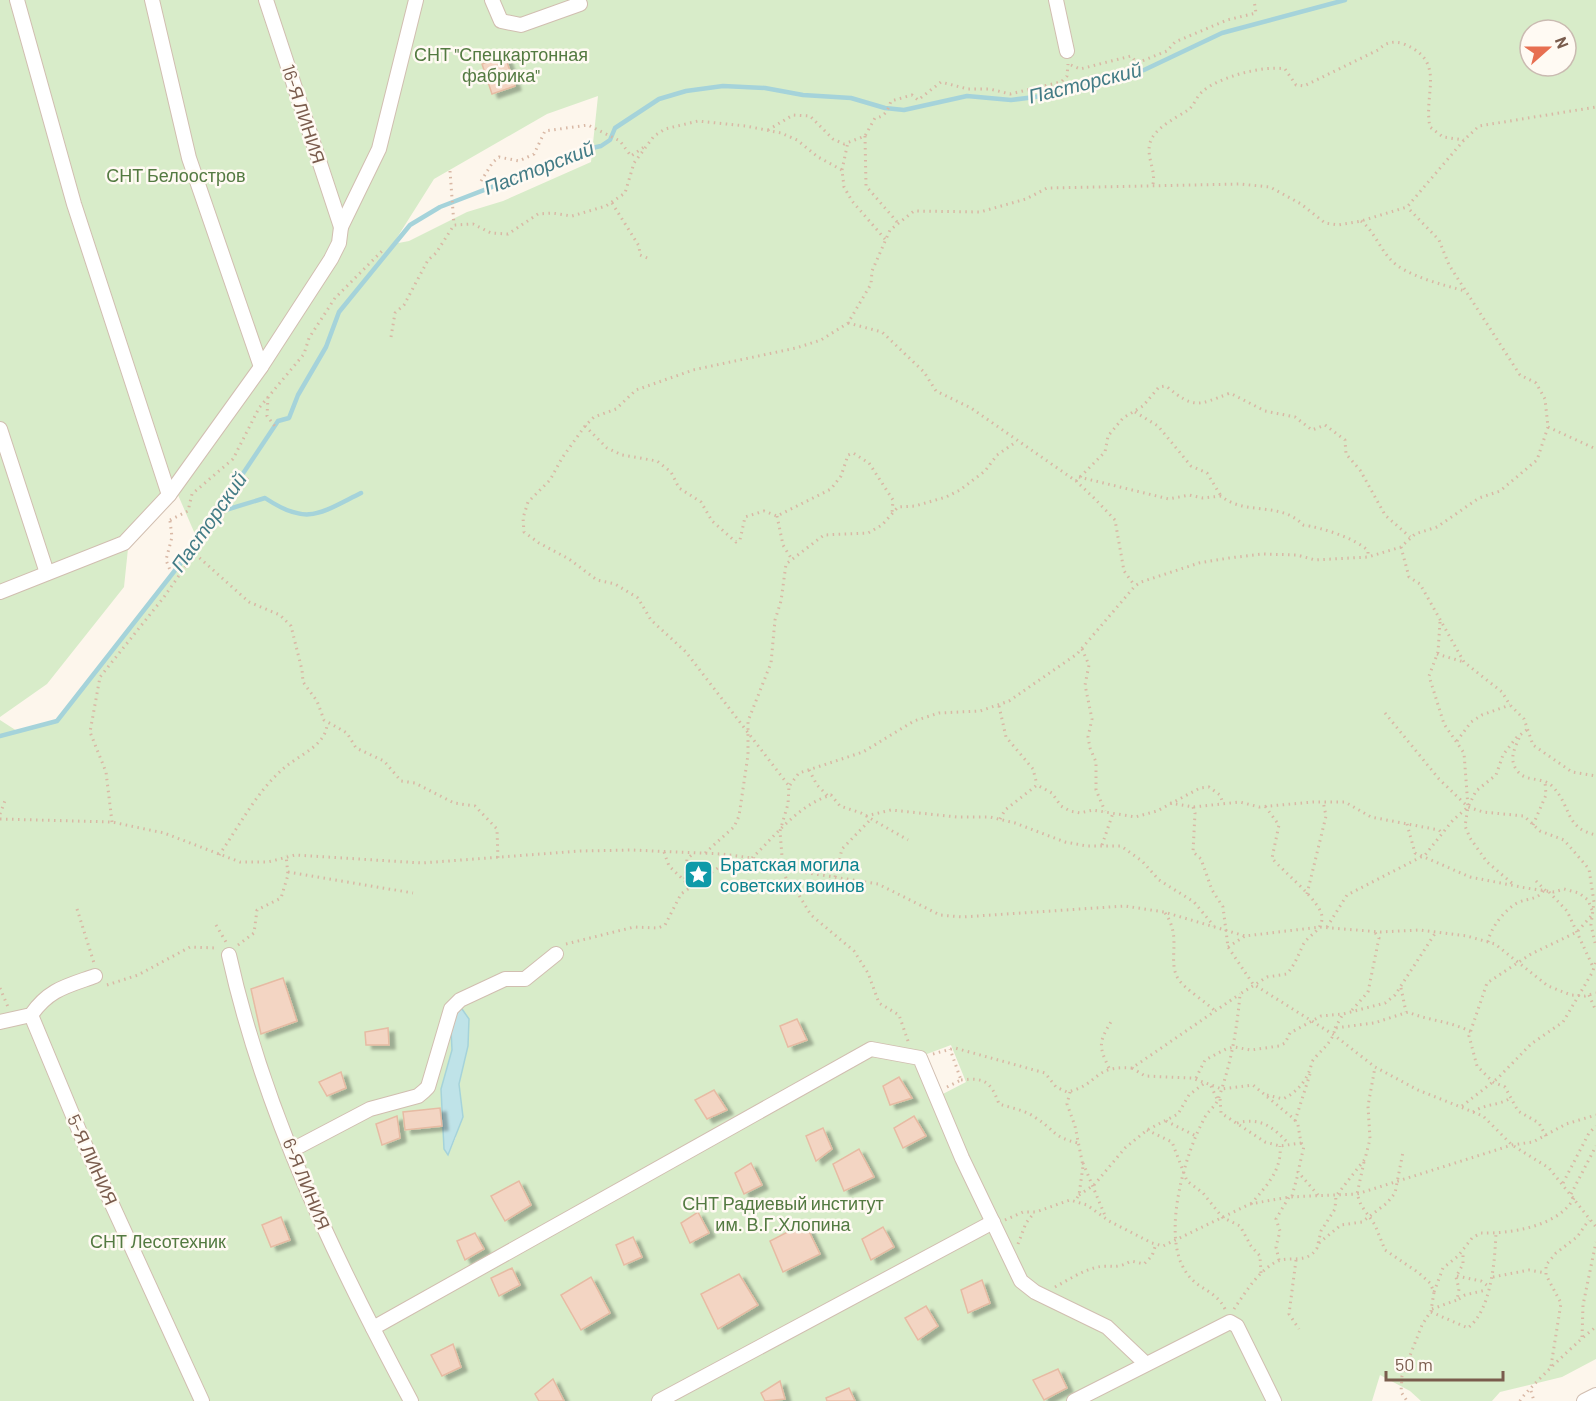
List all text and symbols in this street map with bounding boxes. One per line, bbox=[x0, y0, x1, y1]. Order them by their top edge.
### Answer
north arrow bbox=[1518, 18, 1578, 78]
text: N bbox=[1552, 34, 1573, 51]
park label: СНТ "Спецкартонная фабрика" bbox=[414, 43, 588, 86]
water label: Пасторский bbox=[1026, 56, 1144, 108]
street label: 16-Я ЛИНИЯ bbox=[278, 61, 330, 166]
water label: Пасторский bbox=[480, 135, 597, 199]
park label: СНТ Белоостров bbox=[106, 164, 246, 186]
water label: Пасторский bbox=[165, 467, 251, 576]
place label: Братская могила советских воинов bbox=[720, 853, 865, 896]
place icon: Братская могила советских воинов bbox=[683, 859, 715, 891]
street label: 5-Я ЛИНИЯ bbox=[63, 1111, 123, 1208]
street label: 6-Я ЛИНИЯ bbox=[279, 1135, 335, 1233]
park label: СНТ Радиевый институт им. В.Г.Хлопина bbox=[682, 1192, 884, 1235]
park label: СНТ Лесотехник bbox=[90, 1230, 226, 1252]
scale bar bbox=[1386, 1344, 1503, 1382]
text: 50 m bbox=[1395, 1353, 1433, 1375]

